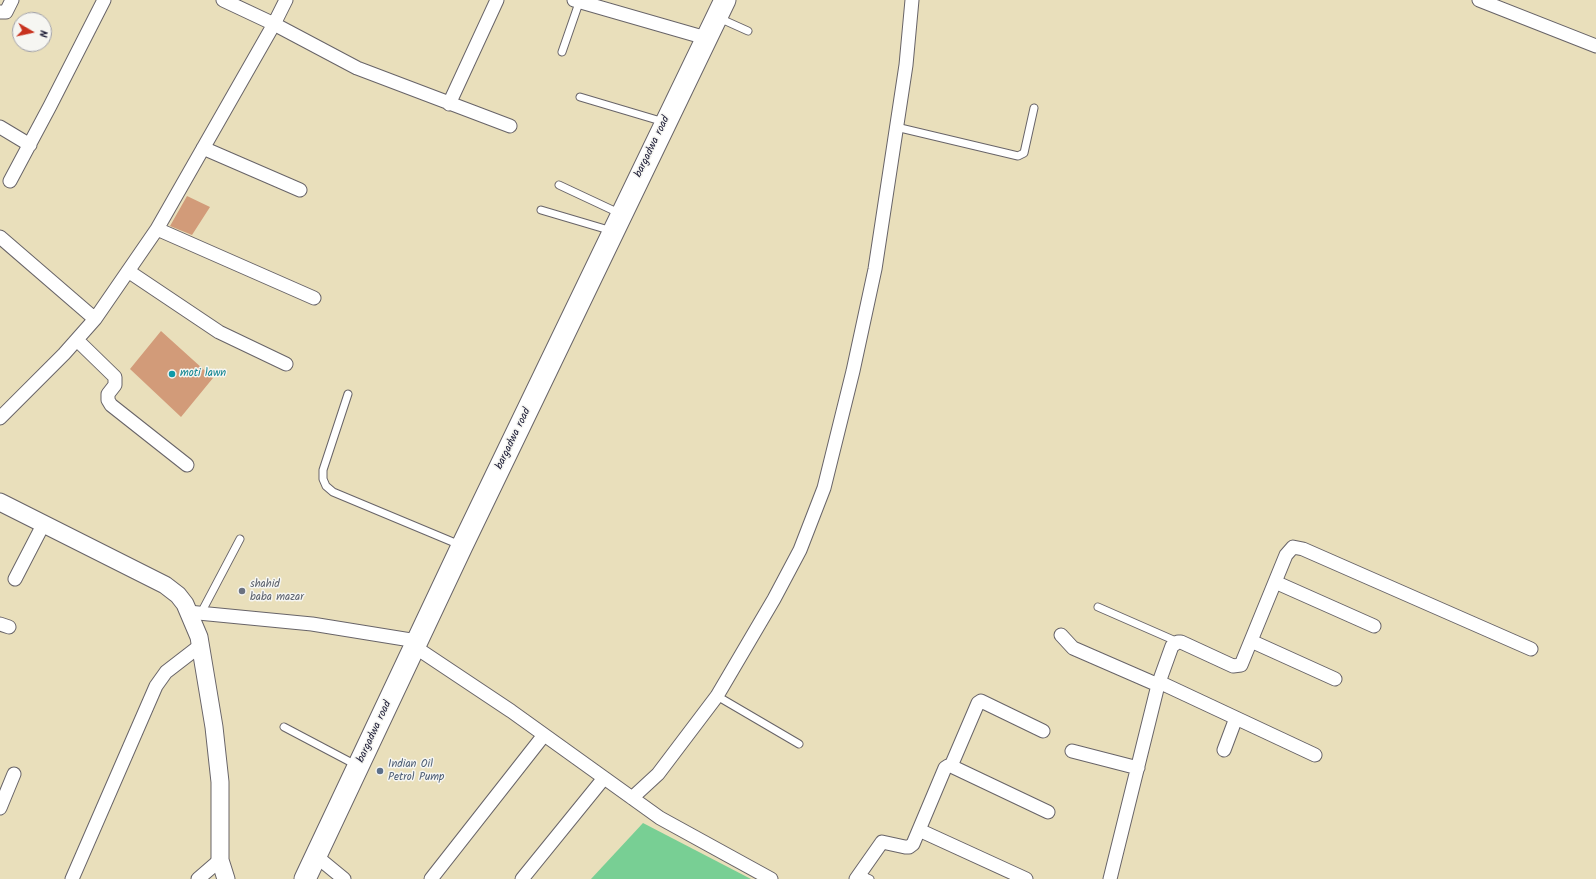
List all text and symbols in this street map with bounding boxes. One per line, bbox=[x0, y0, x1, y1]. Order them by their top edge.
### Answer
north arrow bbox=[12, 12, 52, 52]
text: N bbox=[33, 29, 52, 39]
street label: bargadwa road bbox=[632, 114, 674, 180]
place label: moti lawn bbox=[180, 367, 226, 381]
marker: moti lawn bbox=[167, 369, 177, 379]
street label: bargadwa road bbox=[493, 406, 535, 472]
place label: shahid baba mazar bbox=[250, 578, 304, 604]
marker: shahid baba mazar bbox=[237, 586, 247, 596]
street label: bargadwa road bbox=[355, 699, 395, 765]
place label: Indian Oil Petrol Pump bbox=[388, 758, 444, 784]
marker: Indian Oil Petrol Pump bbox=[375, 766, 385, 776]

